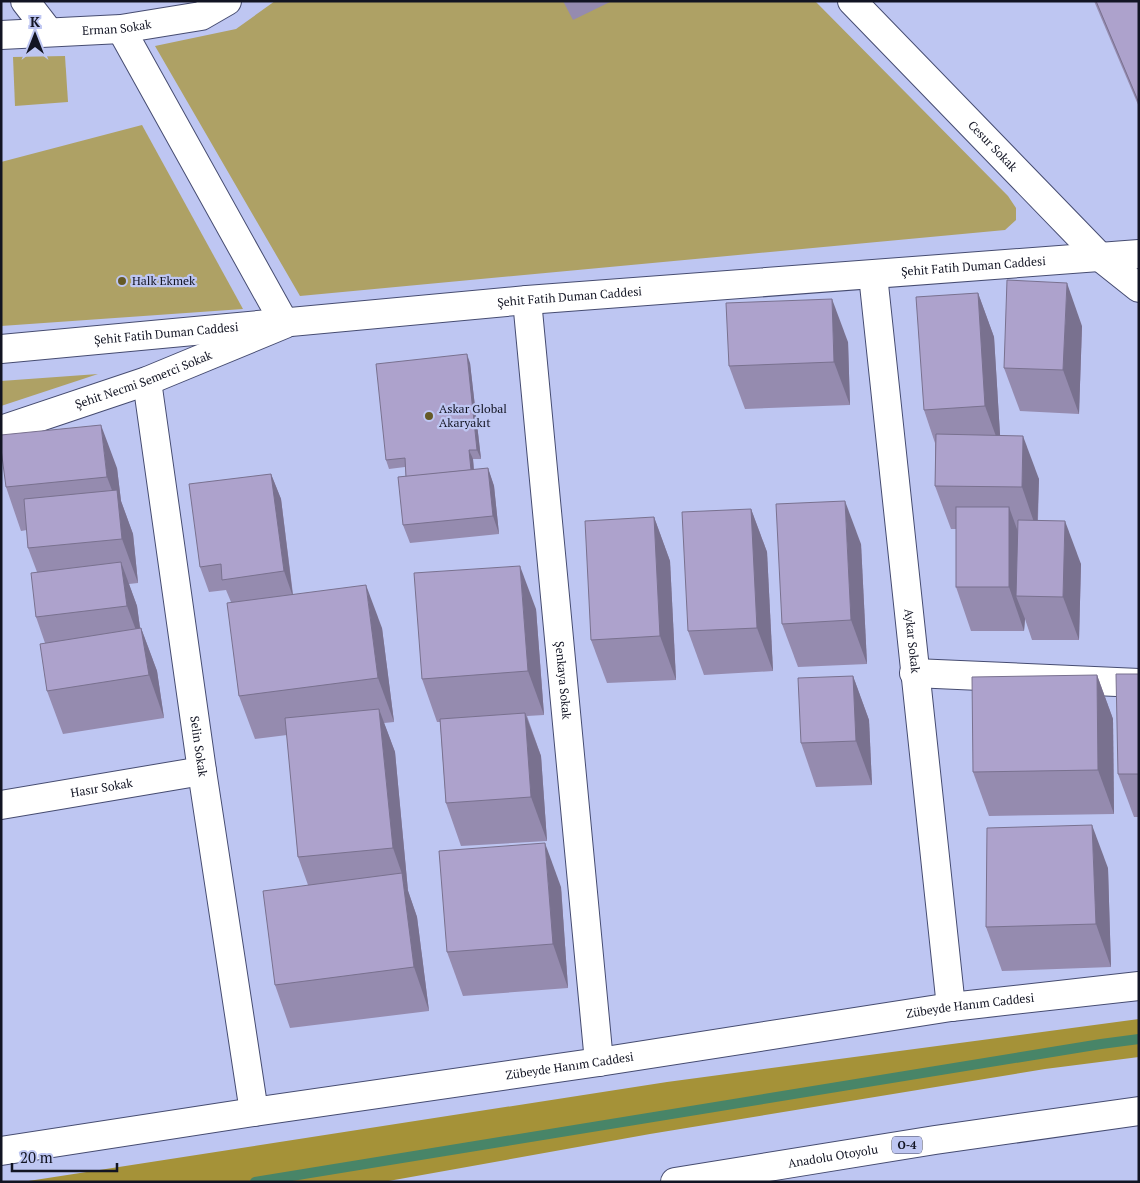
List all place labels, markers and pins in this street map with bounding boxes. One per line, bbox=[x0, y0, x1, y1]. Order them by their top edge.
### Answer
place label: Halk Ekmek bbox=[132, 273, 196, 288]
marker: Halk Ekmek bbox=[116, 275, 128, 287]
place label: Askar Global Akaryakıt bbox=[439, 401, 507, 430]
marker: Askar Global Akaryakıt bbox=[423, 410, 435, 422]

